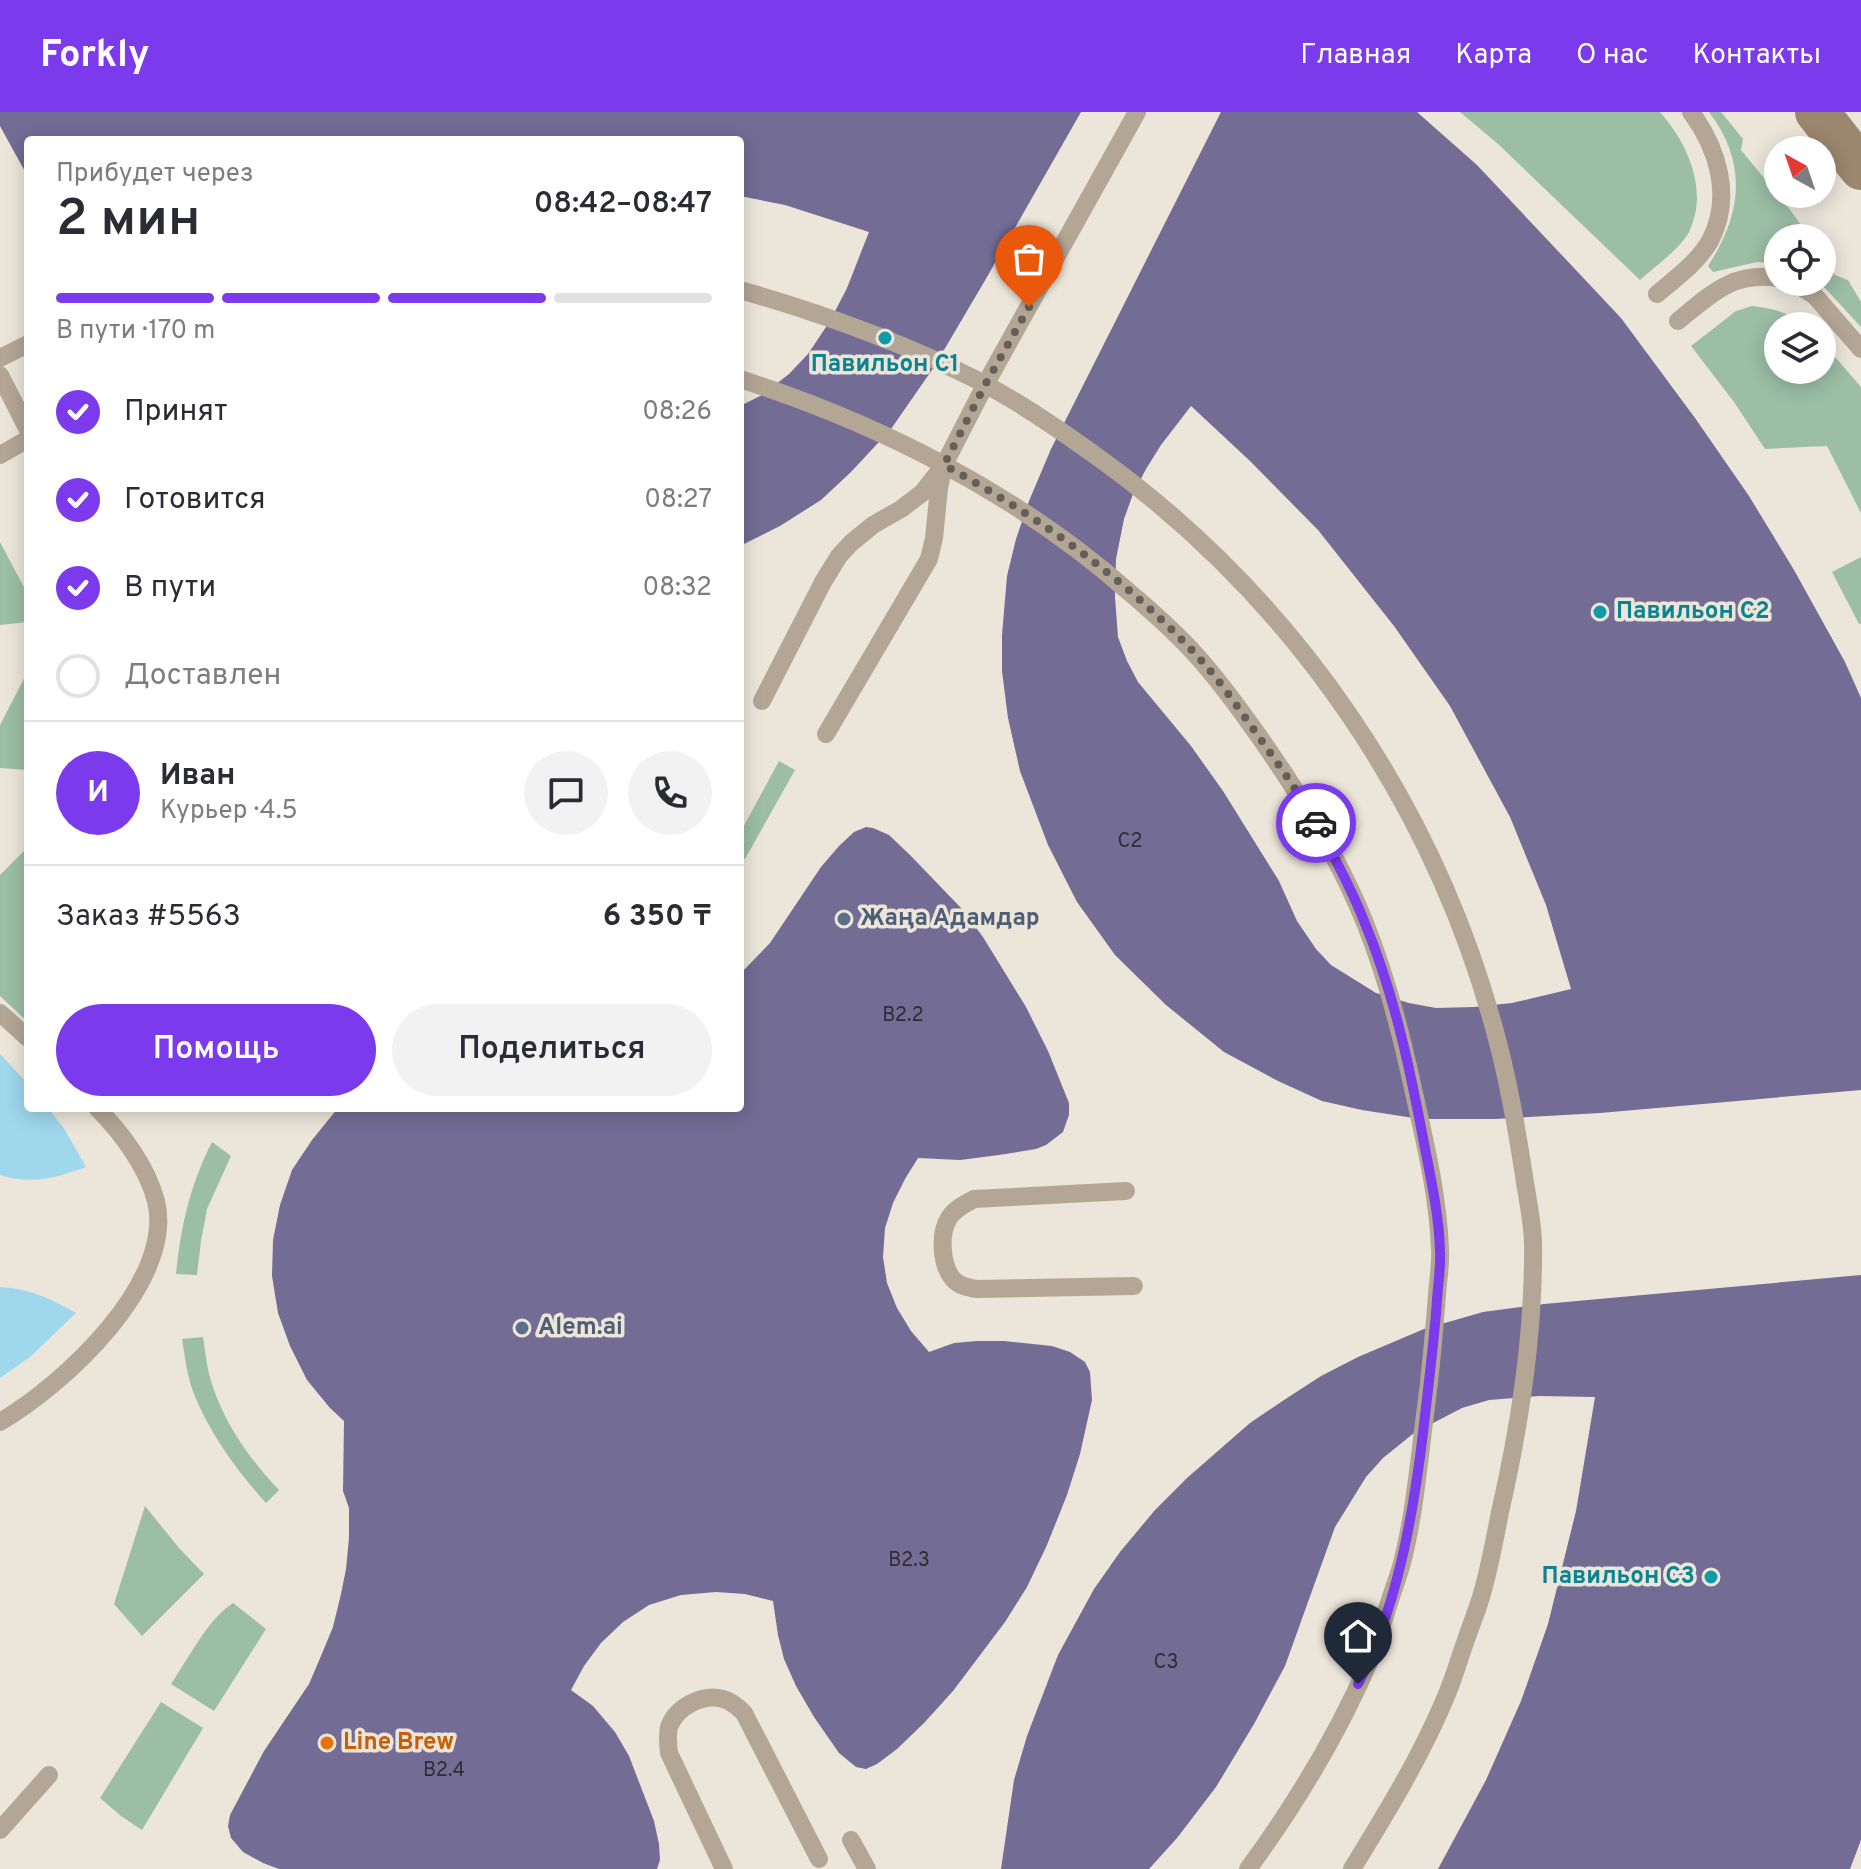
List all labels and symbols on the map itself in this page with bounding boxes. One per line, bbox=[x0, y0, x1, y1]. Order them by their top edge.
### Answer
north arrow bbox=[1764, 136, 1836, 208]
pin bbox=[995, 225, 1063, 307]
marker: Павильон С1 bbox=[876, 329, 894, 347]
place label: Павильон С1 bbox=[811, 350, 959, 380]
place label: Павильон С2 bbox=[1616, 597, 1770, 627]
marker: Павильон С2 bbox=[1591, 603, 1609, 621]
courier bbox=[1276, 783, 1356, 863]
house number: С2 bbox=[1117, 829, 1143, 855]
place label: Жаңа Адамдар bbox=[860, 904, 1040, 934]
marker: Жаңа Адамдар bbox=[835, 910, 853, 928]
house number: В2.2 bbox=[882, 1003, 924, 1029]
place label: Alem.ai bbox=[538, 1313, 623, 1343]
marker: Alem.ai bbox=[513, 1319, 531, 1337]
house number: В2.3 bbox=[888, 1548, 930, 1574]
place label: Павильон С3 bbox=[1542, 1562, 1695, 1592]
marker: Павильон С3 bbox=[1702, 1568, 1720, 1586]
pin bbox=[1324, 1602, 1392, 1684]
house number: С3 bbox=[1154, 1650, 1178, 1676]
place label: Line Brew bbox=[343, 1728, 454, 1758]
marker: Line Brew bbox=[318, 1734, 336, 1752]
house number: В2.4 bbox=[423, 1758, 465, 1784]

